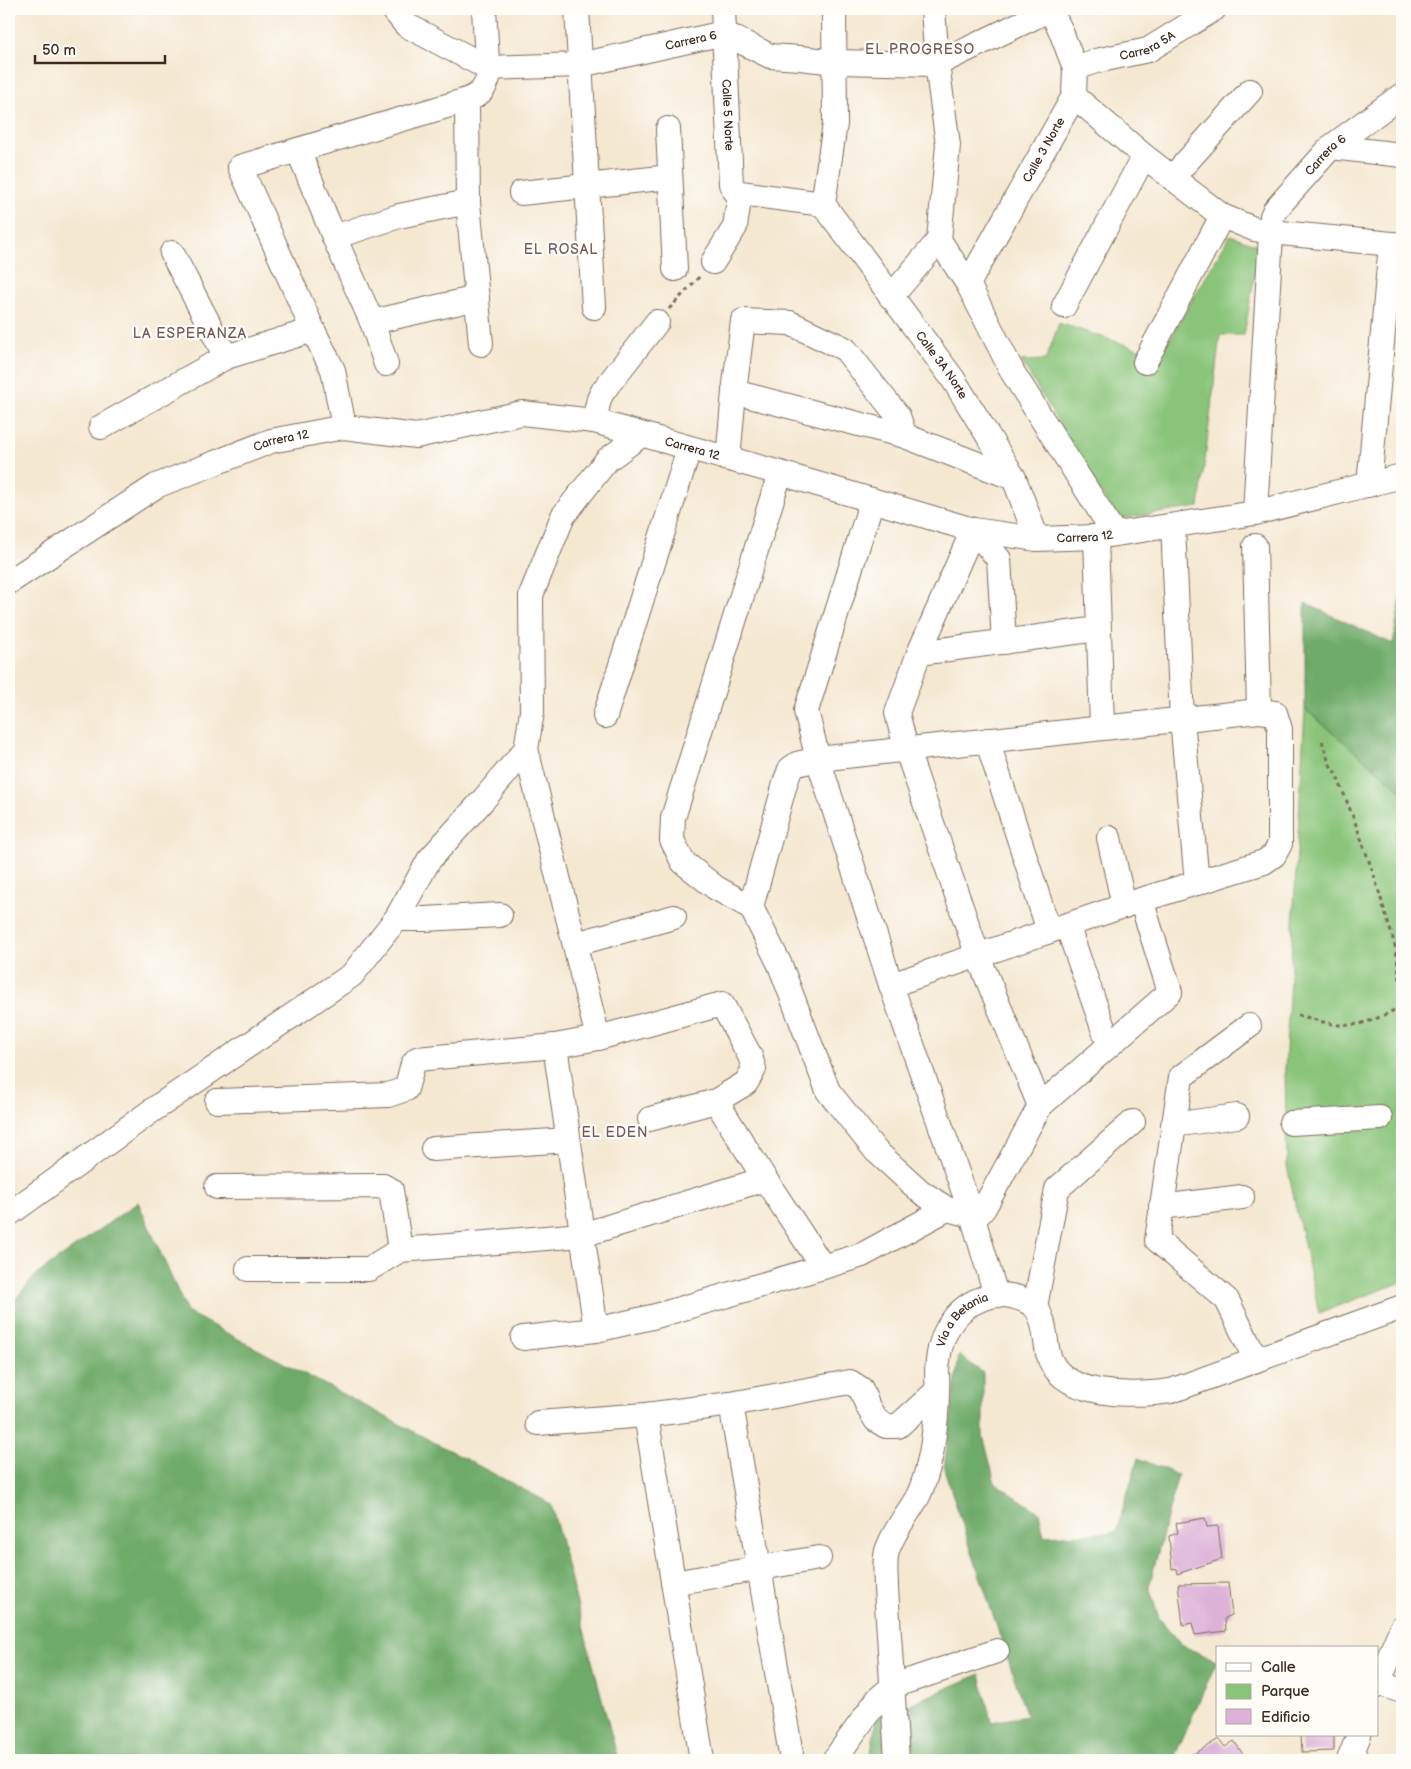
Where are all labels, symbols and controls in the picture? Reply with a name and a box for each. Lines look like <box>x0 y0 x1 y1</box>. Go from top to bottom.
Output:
street label: Carrera 6 <box>664 27 718 53</box>
street label: Carrera 5A <box>1118 27 1178 63</box>
scale bar <box>35 32 165 64</box>
text: 50 m <box>42 41 76 60</box>
district label: EL PROGRESO <box>865 41 975 58</box>
street label: Calle 5 Norte <box>719 79 737 151</box>
street label: Calle 3 Norte <box>1019 115 1068 185</box>
street label: Carrera 6 <box>1302 131 1349 179</box>
district label: EL ROSAL <box>524 241 598 258</box>
district label: LA ESPERANZA <box>133 325 247 342</box>
street label: Calle 3A Norte <box>912 328 971 402</box>
street label: Carrera 12 <box>251 426 310 455</box>
street label: Carrera 12 <box>663 434 722 463</box>
street label: Carrera 12 <box>1056 527 1114 546</box>
district label: EL EDEN <box>581 1124 649 1141</box>
street label: Vía a Betania <box>933 1289 990 1349</box>
legend <box>1216 1646 1378 1736</box>
text: Calle <box>1261 1658 1296 1677</box>
text: Parque <box>1261 1682 1310 1701</box>
text: Edificio <box>1261 1708 1310 1727</box>

